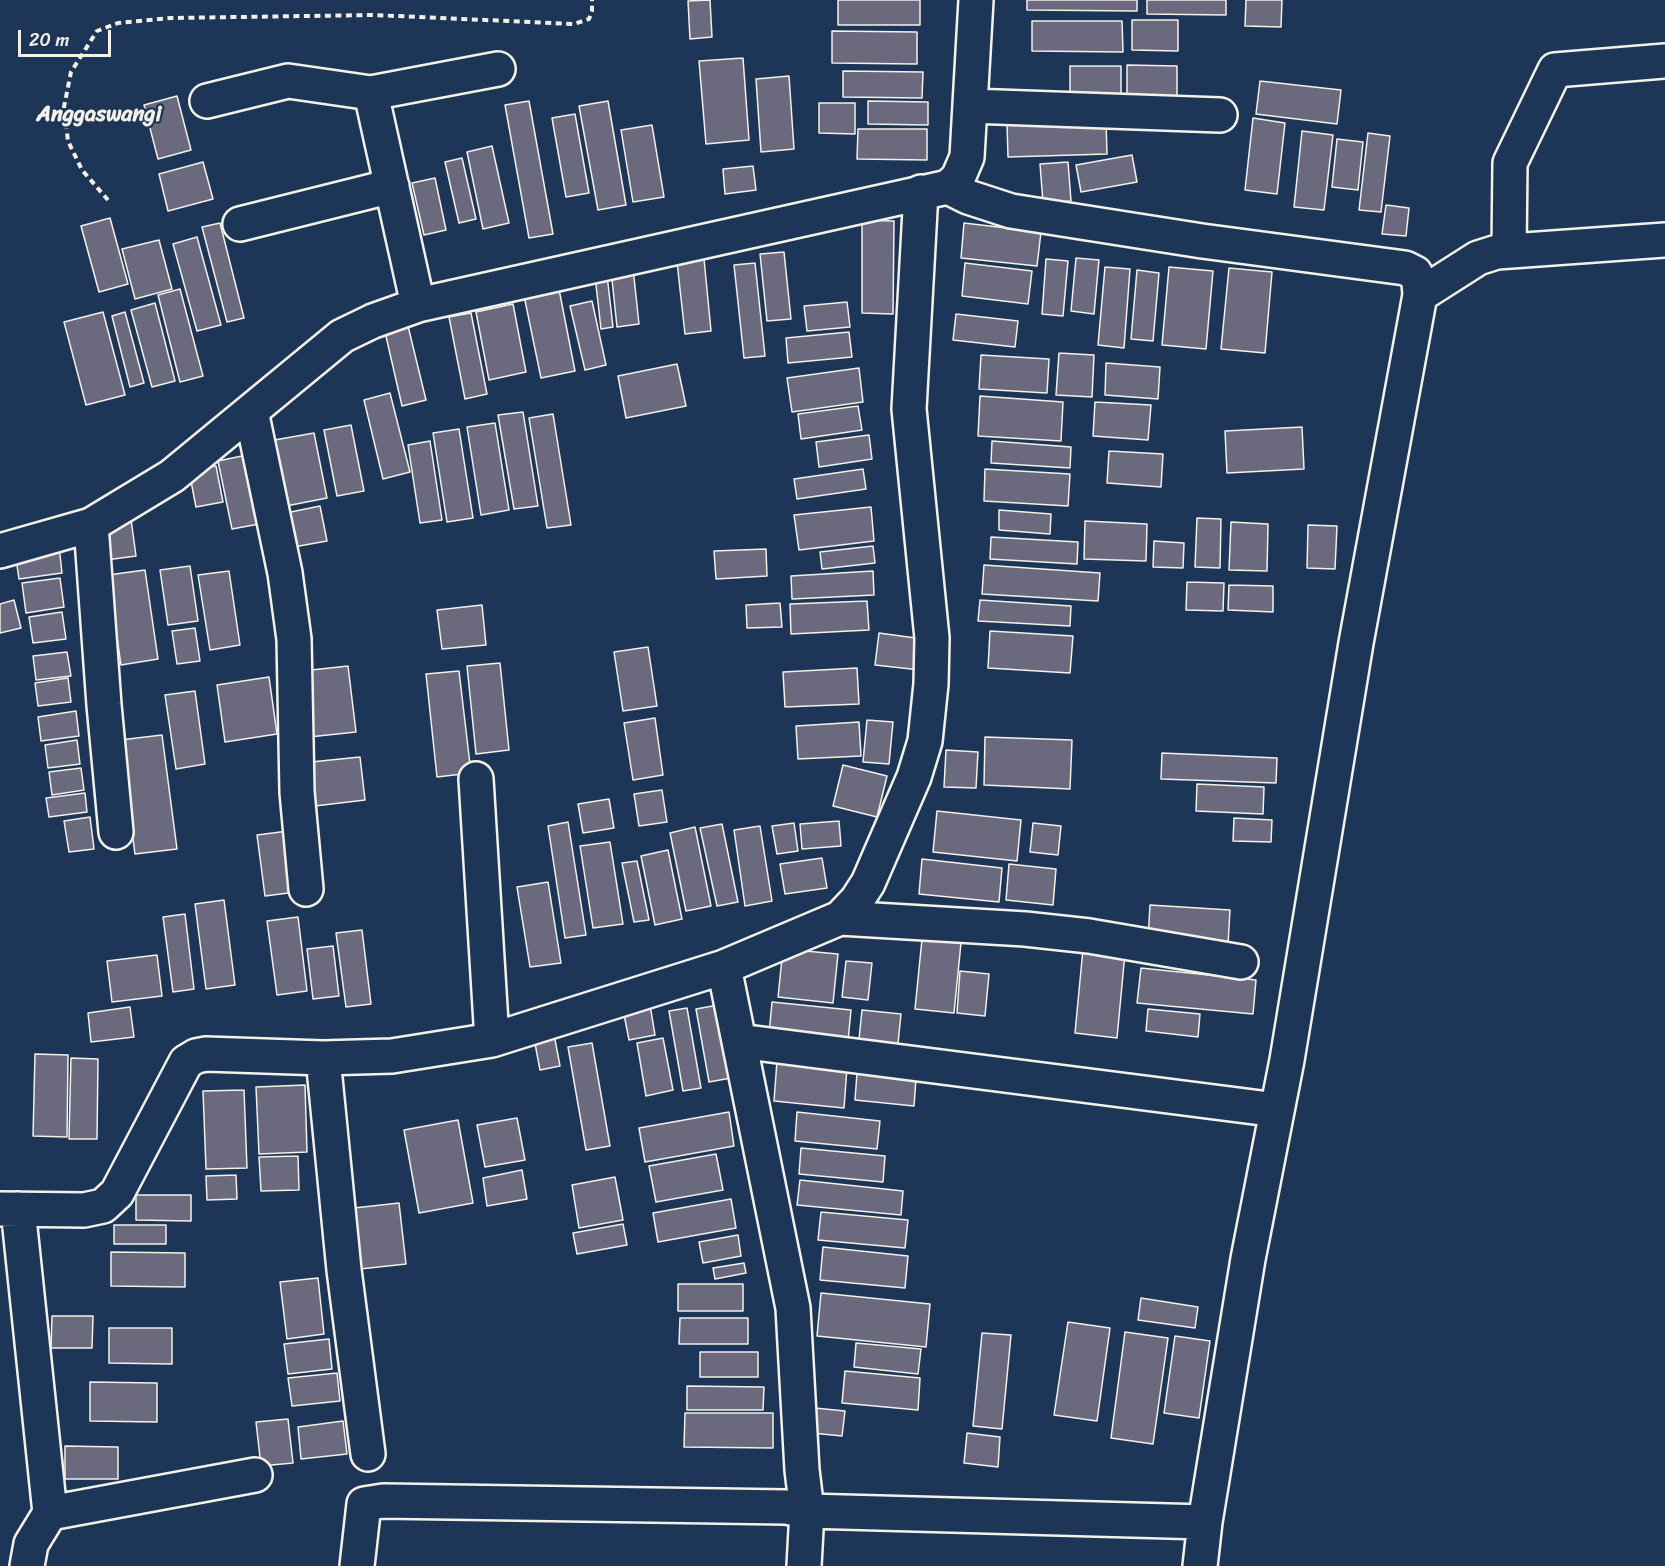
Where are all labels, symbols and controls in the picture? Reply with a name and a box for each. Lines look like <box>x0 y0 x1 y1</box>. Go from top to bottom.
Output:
scale bar <box>21 18 114 56</box>
text: 20 m <box>29 24 69 56</box>
district label: Anggaswangi <box>36 102 162 128</box>

